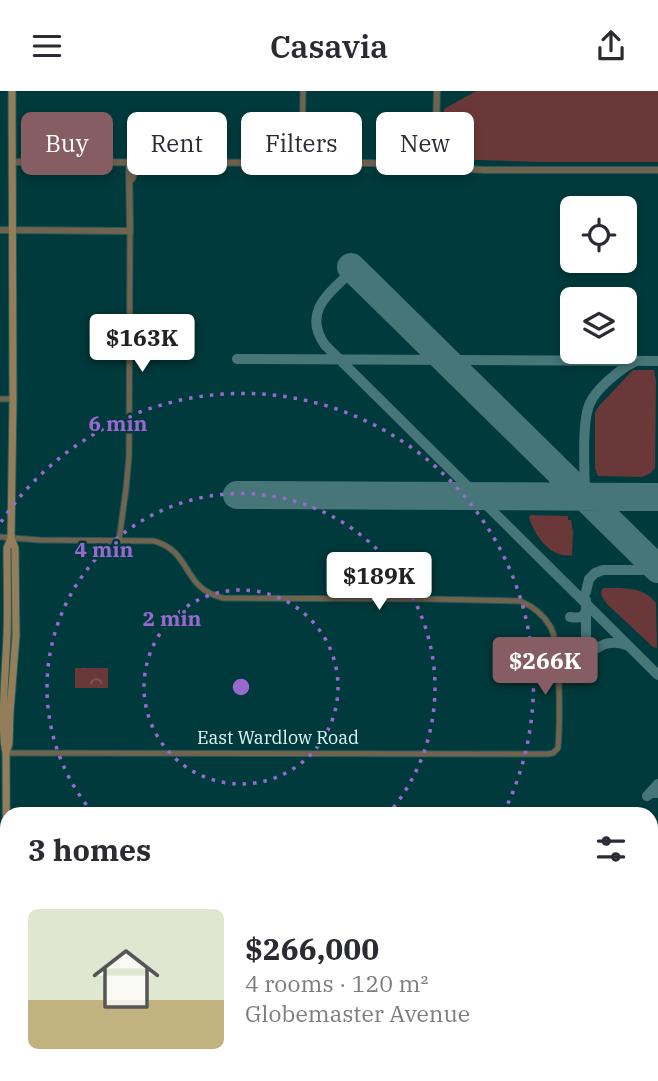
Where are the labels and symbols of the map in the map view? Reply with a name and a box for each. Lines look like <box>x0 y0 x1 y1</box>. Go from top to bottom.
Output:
pin: $163K <box>93 315 191 374</box>
text: 6 min <box>89 409 147 437</box>
text: 4 min <box>75 535 133 563</box>
pin: $189K <box>330 553 428 612</box>
text: 2 min <box>143 604 201 632</box>
pin: $266K <box>496 637 594 697</box>
centre of rings <box>229 675 253 699</box>
street label: East Wardlow Road <box>197 726 359 749</box>

